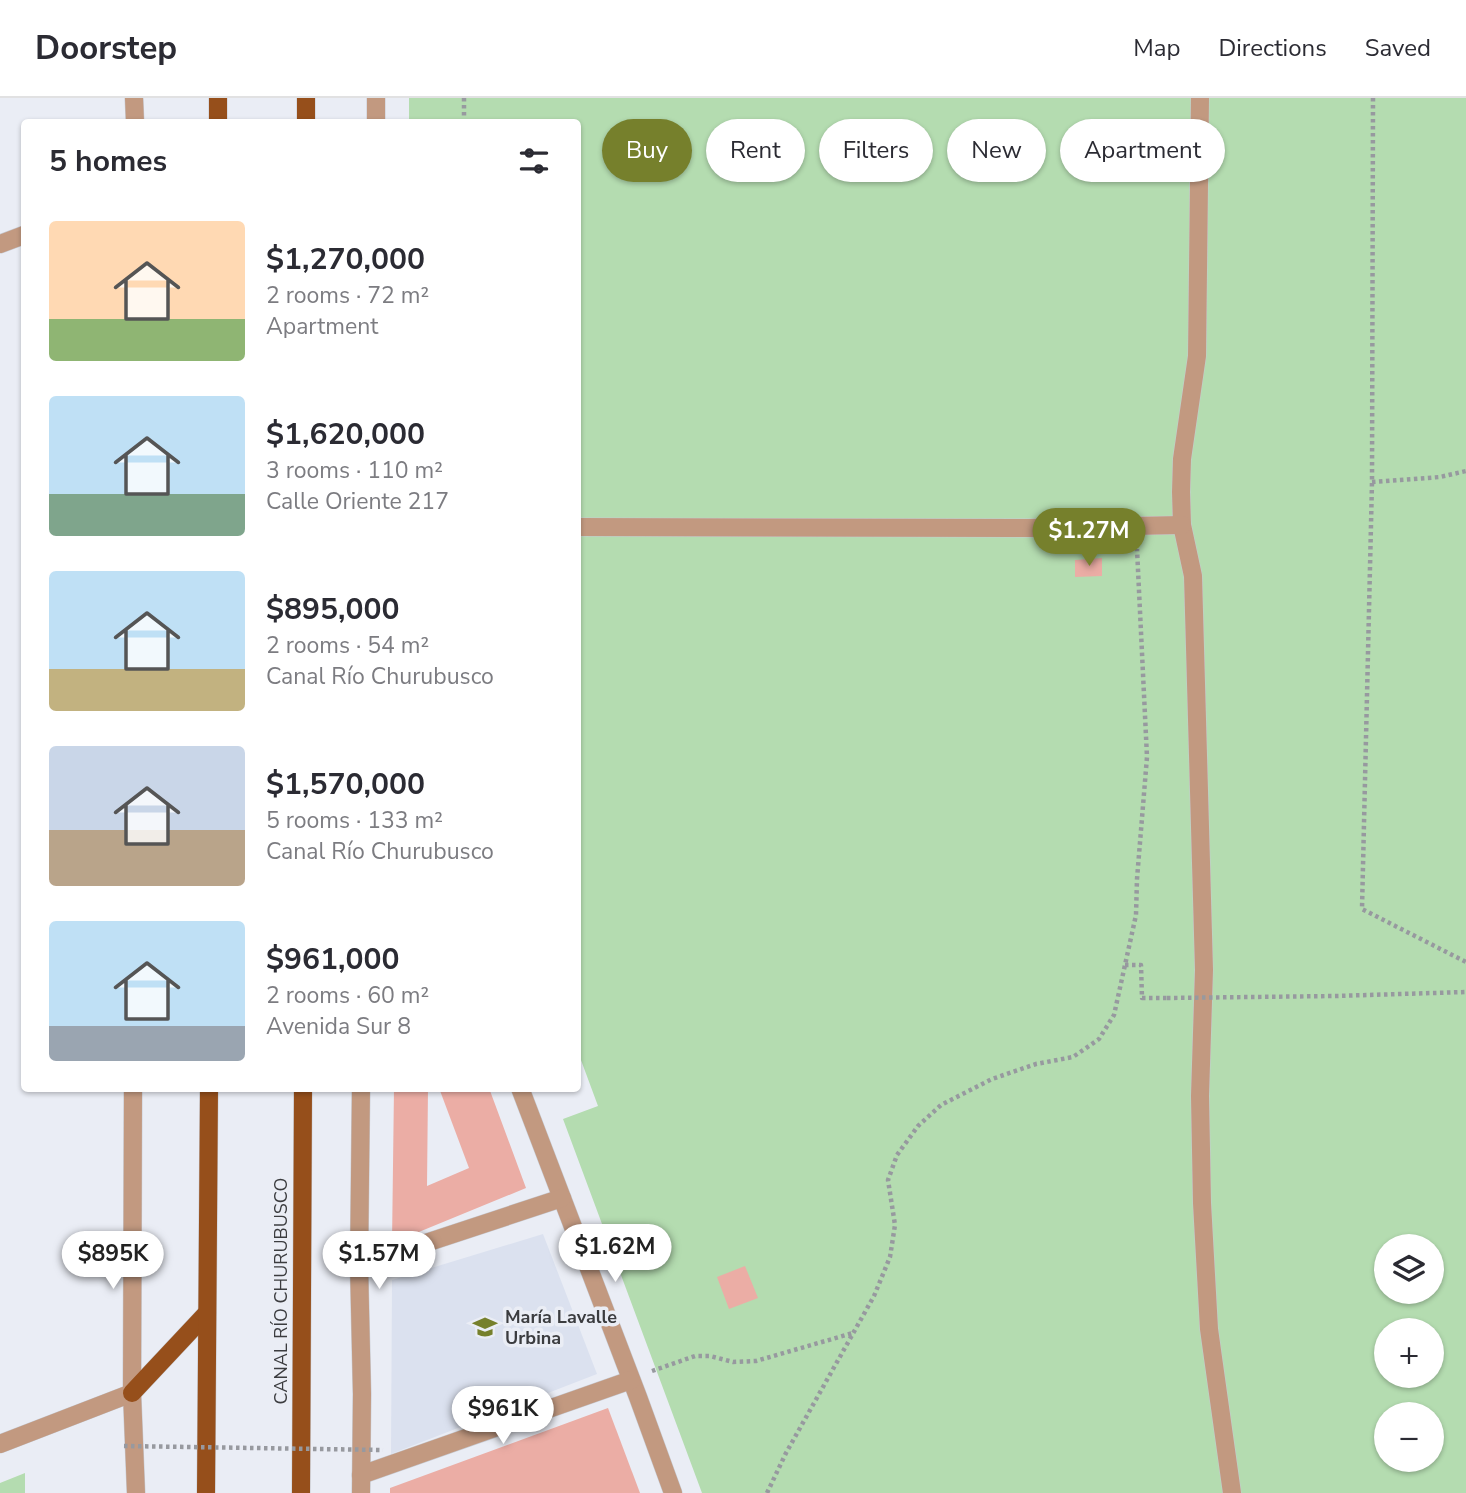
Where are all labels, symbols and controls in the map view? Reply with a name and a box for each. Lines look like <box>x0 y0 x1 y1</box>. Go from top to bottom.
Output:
text: Doorstep <box>35 26 177 71</box>
text: Map <box>1133 32 1180 64</box>
text: Directions <box>1218 32 1327 64</box>
text: Saved <box>1365 32 1431 64</box>
chip: Buy <box>602 119 692 182</box>
chip: Rent <box>706 119 805 182</box>
chip: Filters <box>819 119 933 182</box>
chip: New <box>947 119 1046 182</box>
chip: Apartment <box>1060 119 1225 182</box>
text: 5 homes <box>49 141 167 182</box>
icon: filters <box>515 142 553 180</box>
text: $1,270,000 <box>266 239 425 280</box>
icon: home <box>105 249 189 333</box>
text: 2 rooms · 72 m² <box>266 280 429 311</box>
text: Apartment <box>266 311 378 342</box>
text: $1,620,000 <box>266 414 425 455</box>
icon: home <box>105 424 189 508</box>
text: 3 rooms · 110 m² <box>266 455 443 486</box>
text: Calle Oriente 217 <box>266 486 449 517</box>
pin: $1.27M <box>1032 508 1146 568</box>
text: $1.27M <box>1049 515 1129 546</box>
text: $895,000 <box>266 589 399 630</box>
icon: home <box>105 599 189 683</box>
text: 2 rooms · 54 m² <box>266 630 429 661</box>
text: Canal Río Churubusco <box>266 661 494 692</box>
text: $1,570,000 <box>266 764 425 805</box>
icon: home <box>105 774 189 858</box>
text: 5 rooms · 133 m² <box>266 805 443 836</box>
text: Canal Río Churubusco <box>266 836 494 867</box>
text: $961,000 <box>266 939 399 980</box>
icon: home <box>105 949 189 1033</box>
text: 2 rooms · 60 m² <box>266 980 429 1011</box>
text: Avenida Sur 8 <box>266 1011 411 1042</box>
street label: CANAL RÍO CHURUBUSCO <box>269 1178 293 1404</box>
pin: $1.62M <box>558 1224 672 1284</box>
text: $1.62M <box>575 1231 655 1262</box>
pin: $895K <box>64 1232 162 1291</box>
pin: $1.57M <box>322 1232 436 1291</box>
map controls <box>1374 1234 1444 1472</box>
button: layers <box>1374 1234 1444 1304</box>
text: $895K <box>78 1238 148 1269</box>
text: $1.57M <box>339 1238 419 1269</box>
place label: María Lavalle Urbina <box>505 1305 617 1350</box>
school or university icon: María Lavalle Urbina <box>471 1313 499 1341</box>
button: + <box>1374 1318 1444 1388</box>
pin: $961K <box>454 1386 552 1446</box>
text: $961K <box>468 1393 538 1424</box>
button: − <box>1374 1402 1444 1472</box>

